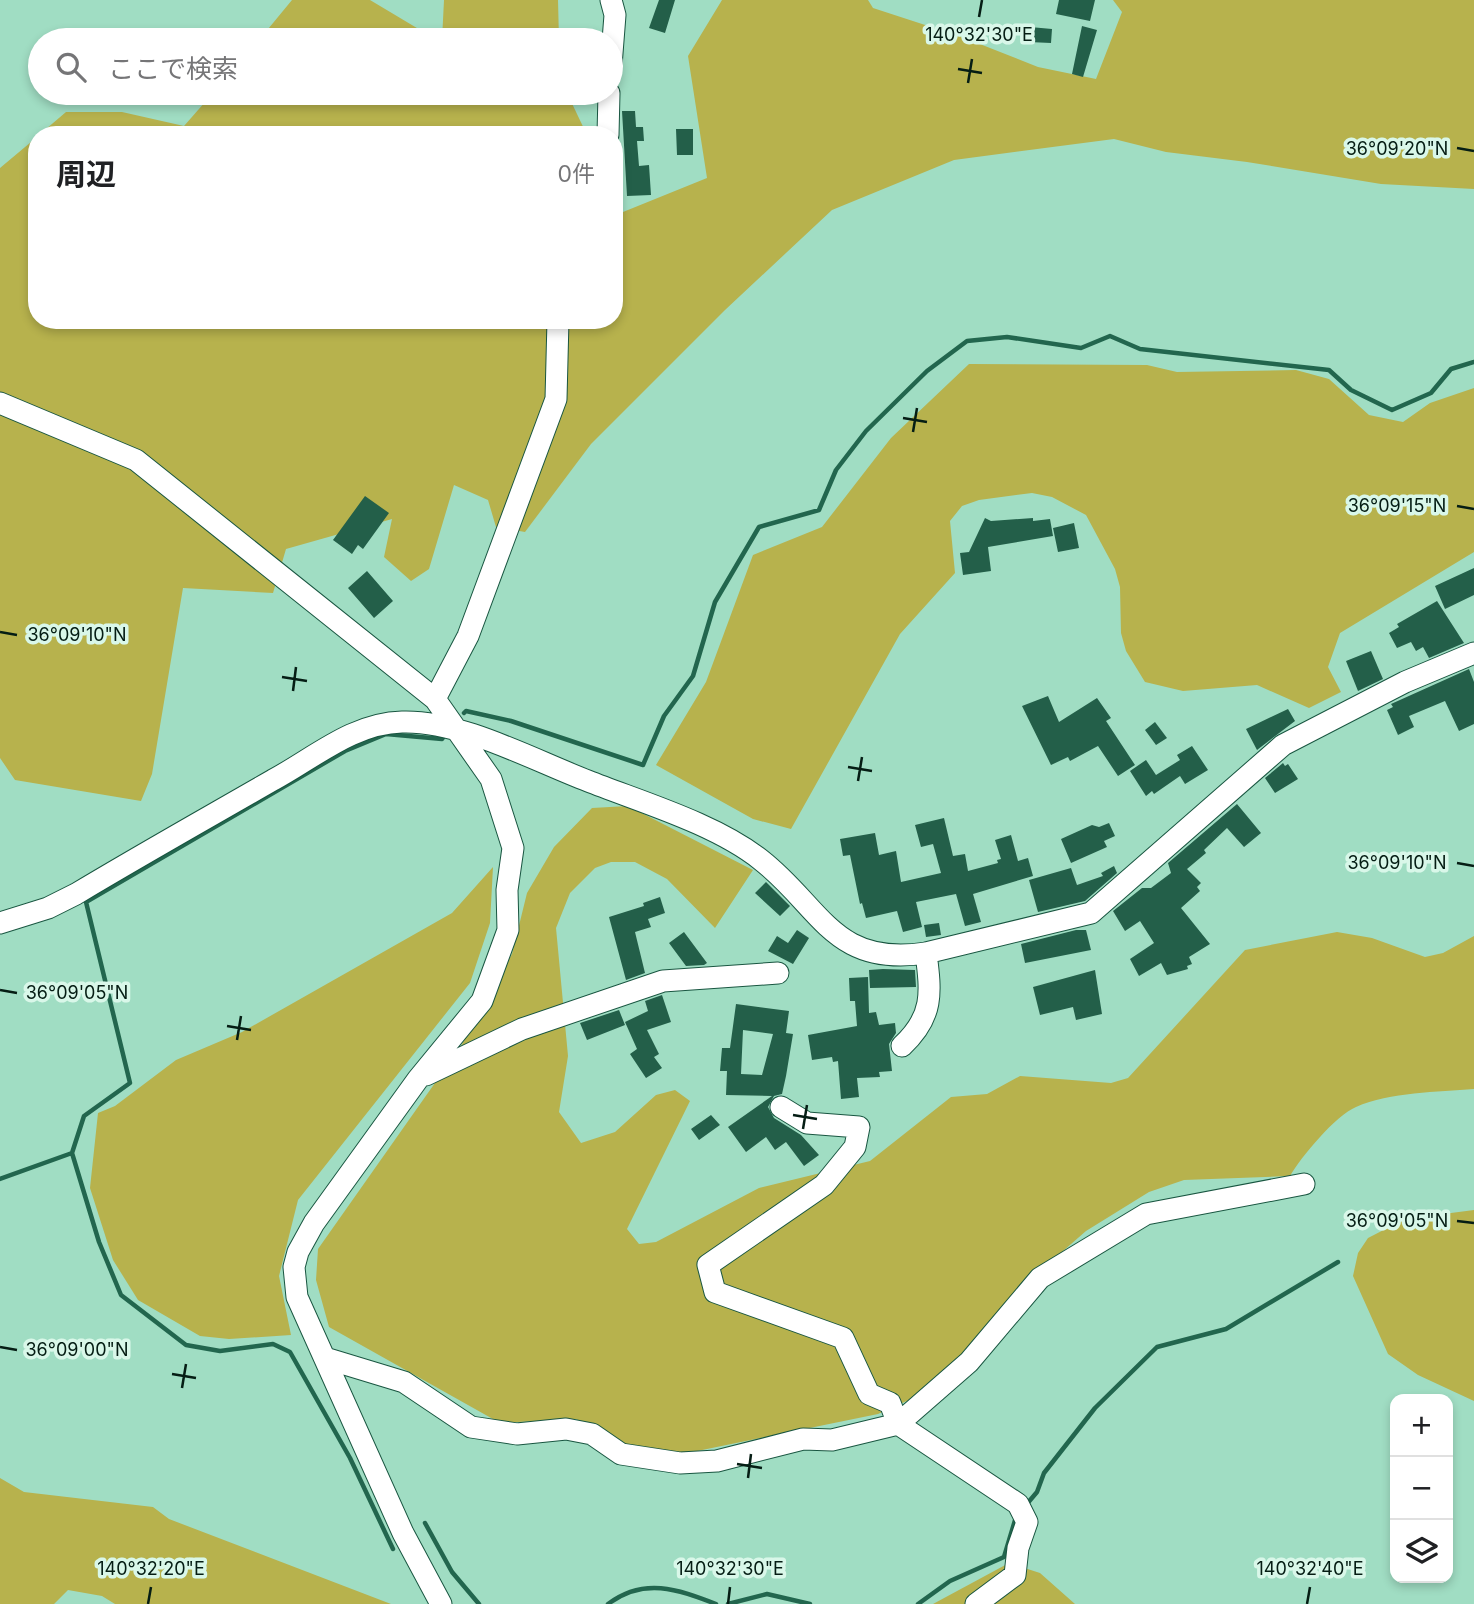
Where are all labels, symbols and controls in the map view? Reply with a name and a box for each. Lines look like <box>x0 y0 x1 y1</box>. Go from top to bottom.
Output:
text: 140°32'30"E <box>925 24 1033 45</box>
search box <box>28 28 623 105</box>
icon: search <box>52 48 90 86</box>
text: ここで検索 <box>108 53 238 84</box>
text: 36°09'20"N <box>1346 138 1448 159</box>
text: 周辺 <box>56 156 116 192</box>
text: 0件 <box>557 160 595 188</box>
text: 36°09'15"N <box>1348 495 1446 516</box>
text: 36°09'10"N <box>27 624 127 645</box>
text: 36°09'10"N <box>1347 852 1447 873</box>
text: 36°09'05"N <box>26 982 128 1003</box>
text: 36°09'05"N <box>1346 1210 1448 1231</box>
text: 36°09'00"N <box>25 1339 129 1360</box>
map controls <box>1390 1394 1453 1583</box>
button: + <box>1390 1394 1453 1457</box>
button: − <box>1390 1457 1453 1520</box>
button: layers <box>1390 1520 1453 1583</box>
text: 140°32'20"E <box>97 1558 205 1579</box>
text: 140°32'30"E <box>676 1558 784 1579</box>
text: 140°32'40"E <box>1256 1558 1364 1579</box>

